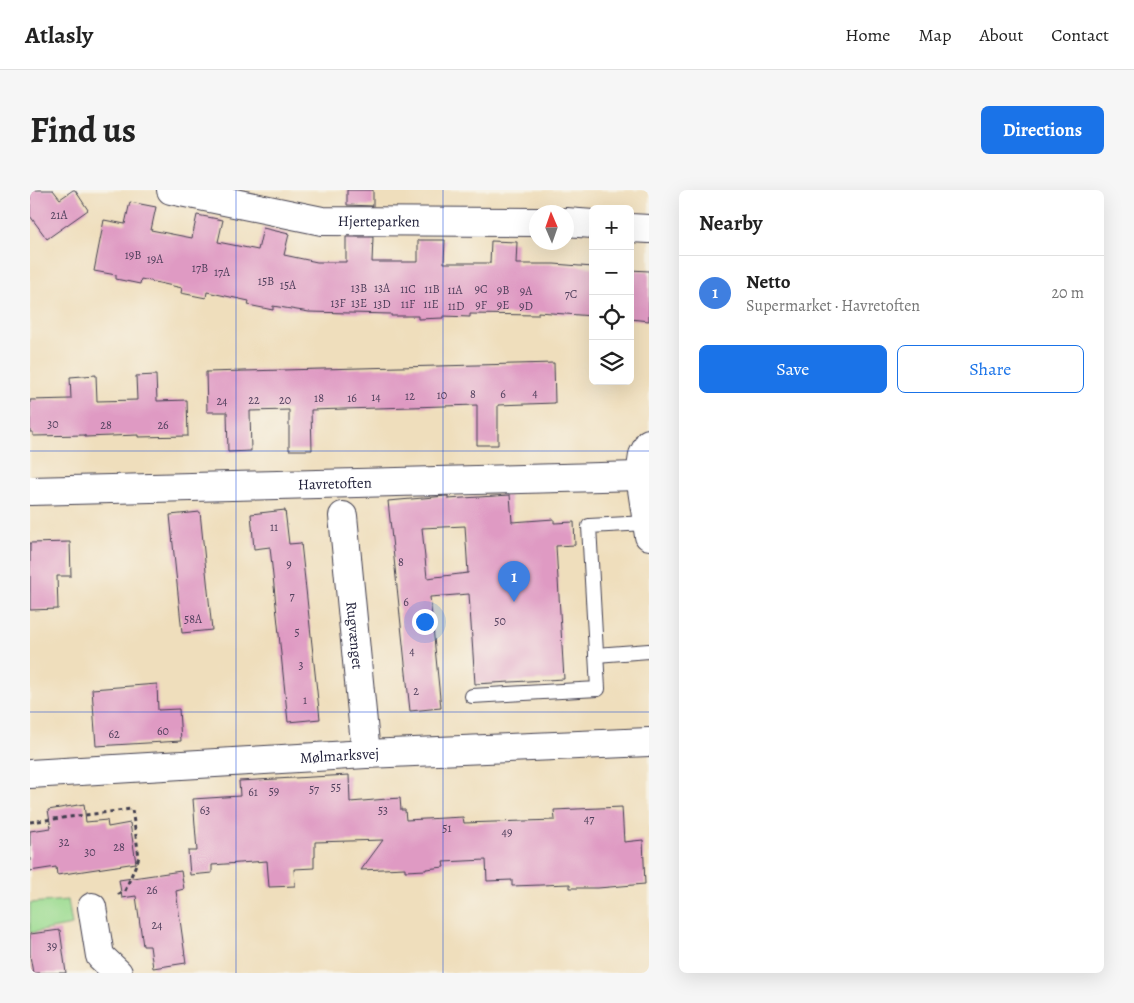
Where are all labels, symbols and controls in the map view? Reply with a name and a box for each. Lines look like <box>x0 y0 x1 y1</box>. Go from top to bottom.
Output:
text: Atlasly <box>25 19 93 51</box>
text: Home <box>845 23 890 47</box>
text: Map <box>918 23 951 47</box>
text: About <box>979 23 1023 47</box>
text: Contact <box>1051 23 1109 47</box>
text: Find us <box>30 106 136 154</box>
button: Directions <box>981 106 1104 154</box>
north arrow <box>529 205 574 250</box>
map controls <box>589 205 634 385</box>
button: + <box>589 205 634 250</box>
house number: 21A <box>51 207 68 223</box>
text: Nearby <box>699 209 762 237</box>
street label: Hjerteparken <box>338 211 420 231</box>
house number: 19B <box>125 247 141 263</box>
button: − <box>589 250 634 295</box>
house number: 19A <box>147 251 164 267</box>
house number: 17B <box>192 260 208 276</box>
house number: 17A <box>214 264 231 280</box>
text: Netto <box>746 269 791 295</box>
house number: 15B <box>258 273 274 289</box>
house number: 15A <box>280 277 297 293</box>
house number: 13B <box>351 280 367 296</box>
house number: 13A <box>374 280 391 296</box>
house number: 11C <box>400 281 416 297</box>
house number: 11B <box>424 281 440 297</box>
house number: 9C <box>475 281 487 297</box>
house number: 11A <box>447 282 464 298</box>
house number: 9B <box>497 282 509 298</box>
text: 1 <box>712 282 718 304</box>
text: 20 m <box>1051 282 1084 304</box>
house number: 9A <box>520 283 533 299</box>
house number: 7C <box>565 286 577 302</box>
house number: 13F <box>330 295 346 311</box>
house number: 13E <box>351 295 367 311</box>
button: locate <box>589 295 634 340</box>
text: Supermarket · Havretoften <box>746 295 920 317</box>
house number: 13D <box>373 296 391 312</box>
house number: 11F <box>401 296 415 312</box>
house number: 11E <box>423 296 439 312</box>
house number: 9F <box>475 297 487 313</box>
house number: 9E <box>497 297 509 313</box>
house number: 11D <box>448 298 464 314</box>
house number: 9D <box>519 298 533 314</box>
button: layers <box>589 340 634 385</box>
button: Save <box>699 345 887 393</box>
button: Share <box>897 345 1084 393</box>
house number: 4 <box>532 385 538 401</box>
house number: 8 <box>470 386 476 402</box>
house number: 6 <box>500 386 506 402</box>
house number: 10 <box>437 387 447 403</box>
house number: 12 <box>405 388 415 404</box>
house number: 14 <box>371 389 381 405</box>
house number: 18 <box>314 390 324 406</box>
house number: 16 <box>347 390 357 406</box>
house number: 22 <box>248 392 260 408</box>
house number: 20 <box>279 392 291 408</box>
house number: 24 <box>216 393 228 409</box>
house number: 30 <box>47 416 59 432</box>
house number: 28 <box>100 417 112 433</box>
house number: 26 <box>157 417 169 433</box>
street label: Havretoften <box>298 473 372 494</box>
house number: 11 <box>270 519 278 535</box>
house number: 8 <box>398 554 404 570</box>
house number: 9 <box>286 556 292 572</box>
pin: 1 <box>498 561 530 602</box>
house number: 7 <box>289 588 295 604</box>
house number: 6 <box>403 594 409 610</box>
street label: Rugvænget <box>341 601 368 670</box>
your location <box>412 609 438 635</box>
house number: 58A <box>184 611 203 627</box>
house number: 50 <box>494 613 506 629</box>
house number: 5 <box>294 624 300 640</box>
house number: 4 <box>409 643 415 659</box>
house number: 3 <box>299 657 304 673</box>
house number: 2 <box>413 683 419 699</box>
house number: 1 <box>303 692 307 708</box>
house number: 60 <box>157 723 169 739</box>
house number: 62 <box>108 726 120 742</box>
street label: Mølmarksvej <box>299 743 379 768</box>
house number: 55 <box>331 779 341 795</box>
house number: 57 <box>309 781 320 797</box>
house number: 59 <box>269 783 279 799</box>
house number: 61 <box>248 784 258 800</box>
house number: 63 <box>200 802 210 818</box>
house number: 53 <box>378 802 388 818</box>
house number: 47 <box>584 811 595 827</box>
house number: 51 <box>442 820 452 836</box>
house number: 49 <box>502 824 512 840</box>
house number: 32 <box>59 834 70 850</box>
house number: 28 <box>113 839 125 855</box>
house number: 30 <box>84 844 96 860</box>
house number: 26 <box>146 882 158 898</box>
house number: 24 <box>151 917 163 933</box>
house number: 39 <box>47 938 57 954</box>

